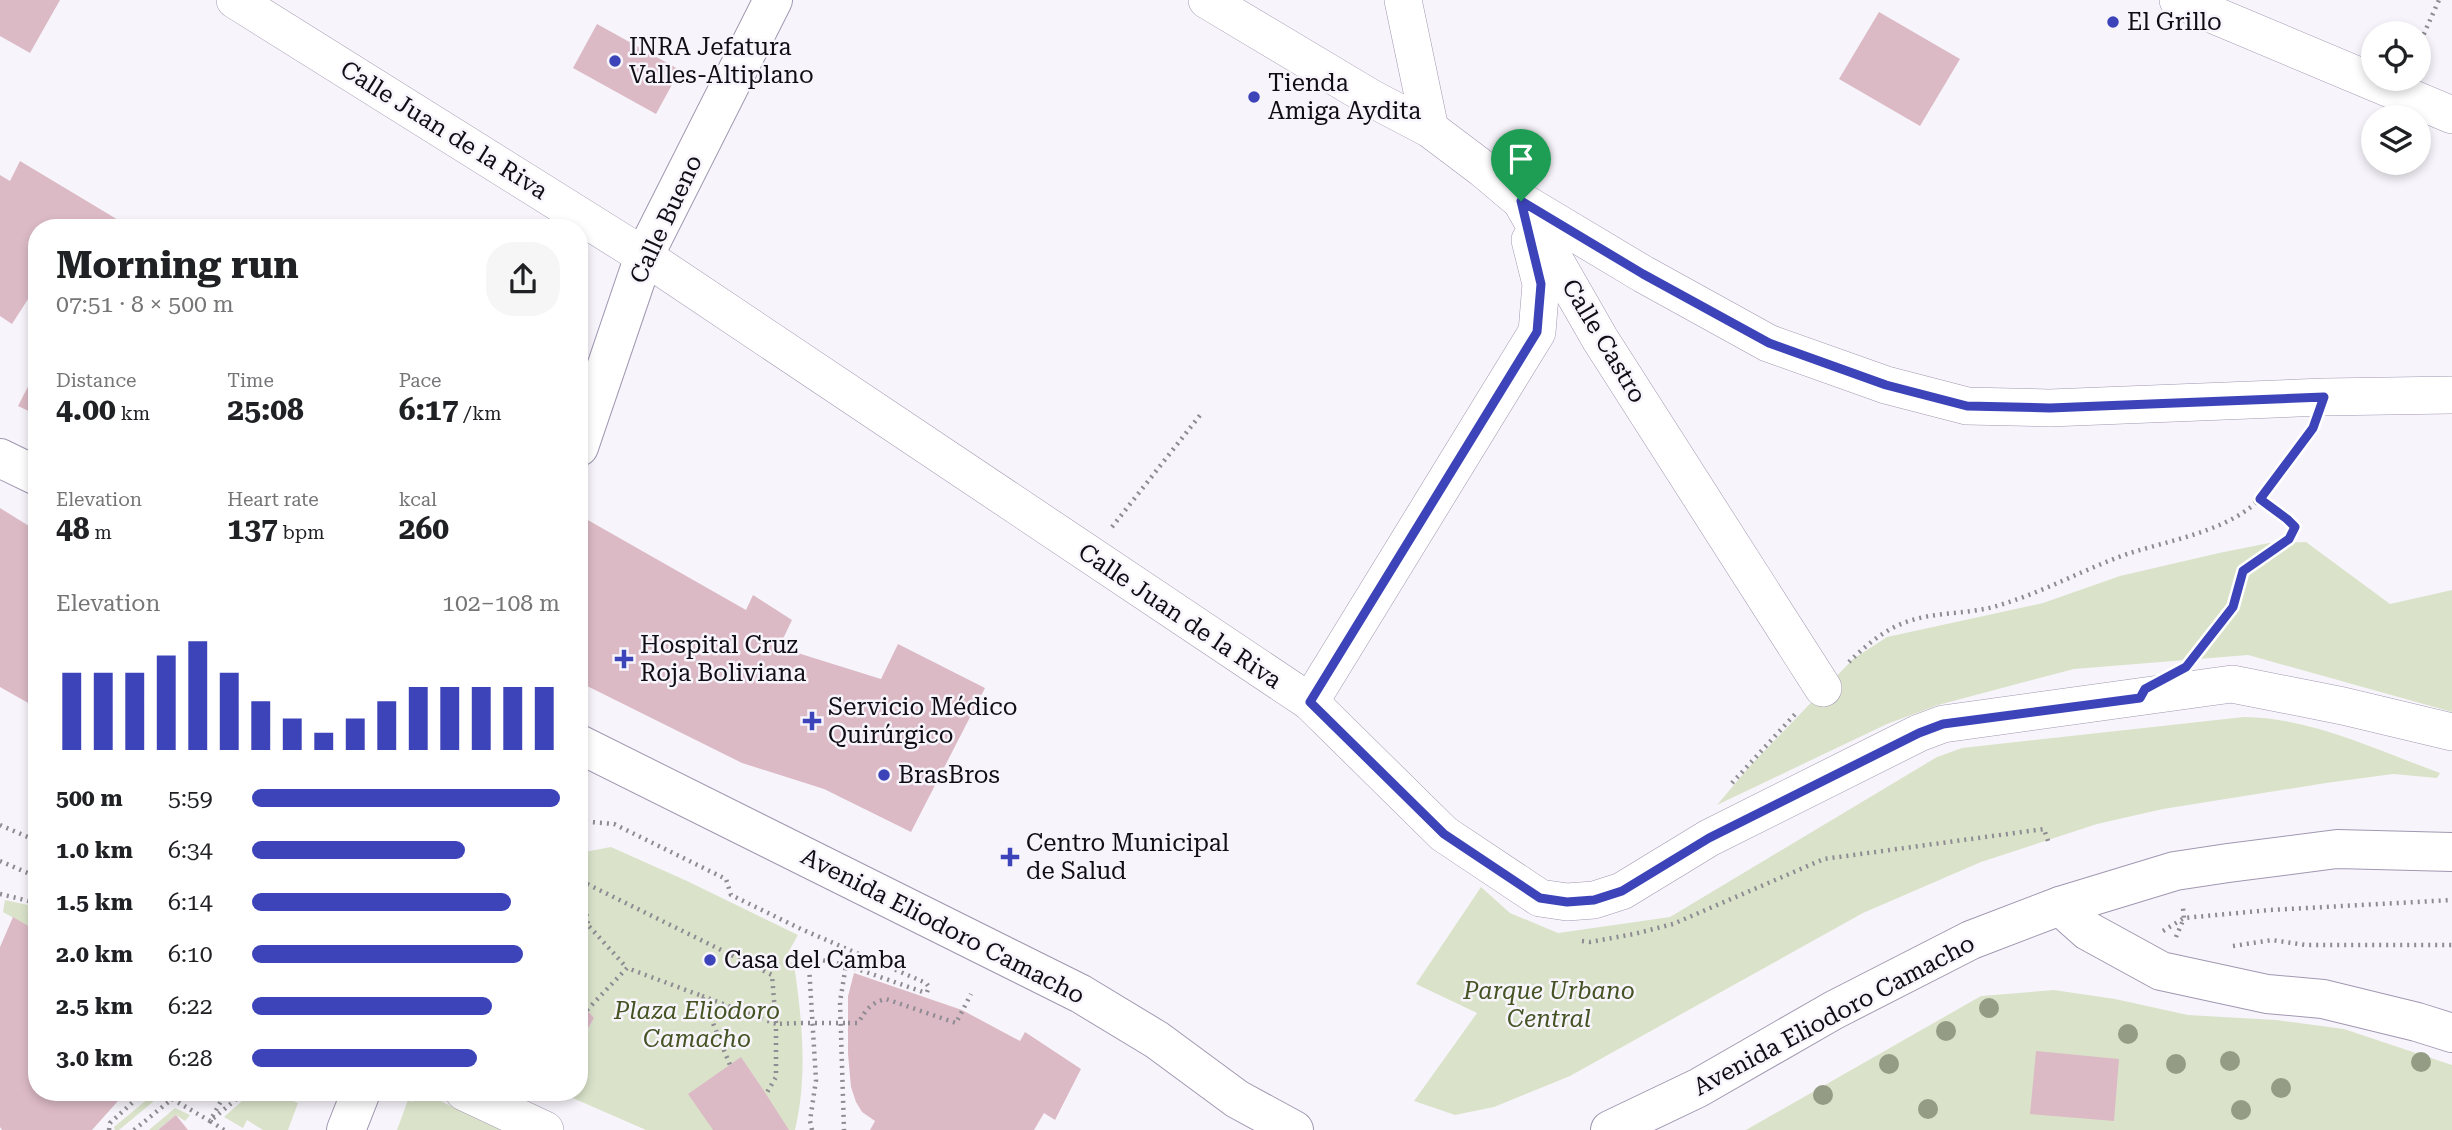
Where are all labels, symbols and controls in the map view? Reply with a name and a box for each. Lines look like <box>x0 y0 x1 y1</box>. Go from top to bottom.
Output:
place label: El Grillo <box>2127 8 2222 36</box>
marker: El Grillo <box>2105 14 2121 30</box>
map controls <box>2361 21 2431 175</box>
button: locate <box>2361 21 2431 91</box>
place label: INRA Jefatura Valles-Altiplano <box>629 33 814 89</box>
marker: INRA Jefatura Valles-Altiplano <box>607 53 623 69</box>
street label: Calle Juan de la Riva <box>335 55 553 205</box>
place label: Tienda Amiga Aydita <box>1268 69 1421 125</box>
marker: Tienda Amiga Aydita <box>1246 89 1262 105</box>
button: layers <box>2361 105 2431 175</box>
pin <box>1491 129 1551 201</box>
icon: arrive <box>1502 140 1540 178</box>
street label: Calle Bueno <box>624 150 708 288</box>
button: share <box>486 242 560 316</box>
text: Morning run <box>56 243 299 287</box>
street label: Calle Castro <box>1556 274 1652 408</box>
text: 07:51 · 8 × 500 m <box>56 291 234 318</box>
text: Distance <box>56 369 136 392</box>
text: Time <box>227 369 274 392</box>
text: Pace <box>399 369 442 392</box>
text: 4.00 <box>56 392 116 427</box>
text: 25:08 <box>227 392 304 427</box>
text: 6:17 <box>399 392 458 427</box>
text: km <box>116 402 150 425</box>
text: /km <box>458 402 502 425</box>
text: Elevation <box>56 488 142 511</box>
text: Heart rate <box>227 488 319 511</box>
text: kcal <box>399 488 437 511</box>
text: 48 <box>56 511 90 546</box>
text: 137 <box>227 511 278 546</box>
text: 260 <box>399 511 449 546</box>
text: m <box>90 521 112 544</box>
text: bpm <box>278 521 325 544</box>
street label: Calle Juan de la Riva <box>1073 538 1287 694</box>
text: Elevation <box>56 590 160 617</box>
text: 102–108 m <box>442 590 560 617</box>
place label: Hospital Cruz Roja Boliviana <box>640 631 806 687</box>
marker: Hospital Cruz Roja Boliviana <box>614 649 634 669</box>
place label: Servicio Médico Quirúrgico <box>828 693 1017 749</box>
marker: Servicio Médico Quirúrgico <box>802 711 822 731</box>
place label: BrasBros <box>898 761 1000 789</box>
marker: BrasBros <box>876 767 892 783</box>
text: 500 m <box>56 785 123 812</box>
text: 5:59 <box>168 785 213 812</box>
place label: Centro Municipal de Salud <box>1026 829 1229 885</box>
text: 1.0 km <box>56 837 133 864</box>
text: 6:34 <box>168 837 213 864</box>
street label: Avenida Eliodoro Camacho <box>797 842 1089 1010</box>
marker: Centro Municipal de Salud <box>1000 847 1020 867</box>
text: 1.5 km <box>56 889 133 916</box>
text: 6:14 <box>168 889 213 916</box>
street label: Avenida Eliodoro Camacho <box>1689 929 1979 1101</box>
text: 2.0 km <box>56 941 133 968</box>
text: 6:10 <box>168 941 213 968</box>
place label: Casa del Camba <box>724 946 906 974</box>
marker: Casa del Camba <box>702 952 718 968</box>
park label: Parque Urbano Central <box>1462 977 1635 1033</box>
text: 2.5 km <box>56 993 133 1020</box>
text: 6:22 <box>168 993 213 1020</box>
park label: Plaza Eliodoro Camacho <box>613 997 780 1053</box>
text: 3.0 km <box>56 1045 133 1072</box>
text: 6:28 <box>168 1045 213 1072</box>

